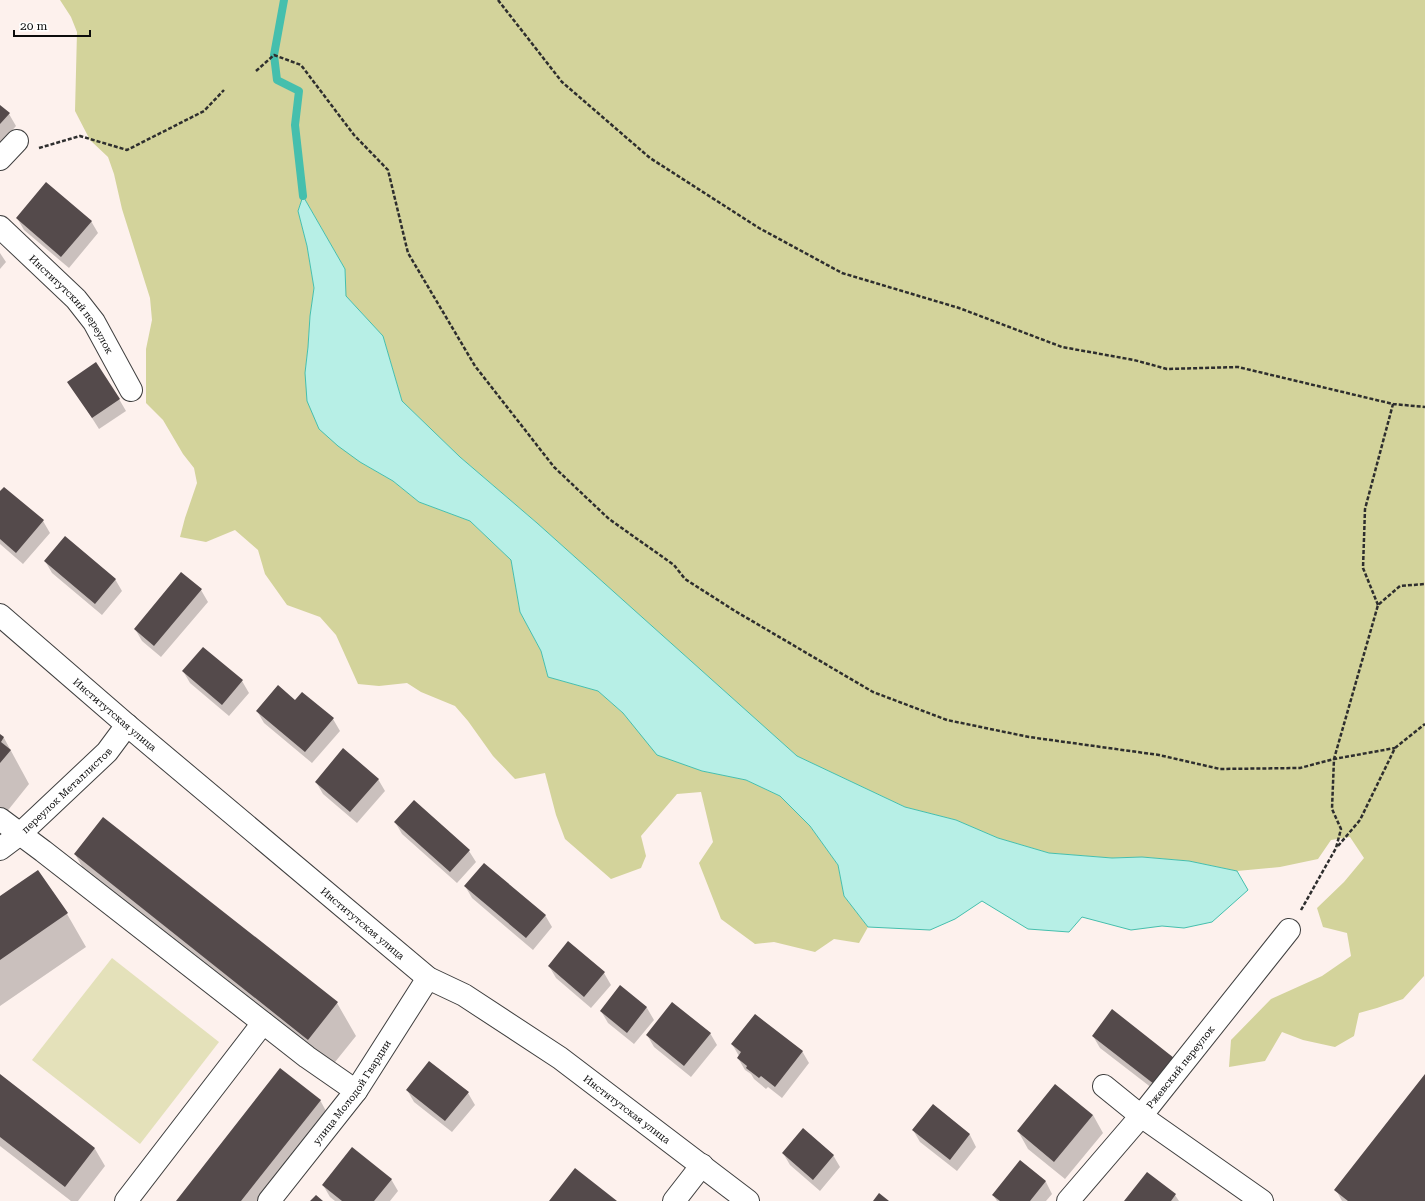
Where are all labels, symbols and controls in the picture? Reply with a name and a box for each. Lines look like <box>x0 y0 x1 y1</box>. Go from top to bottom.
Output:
scale bar <box>14 12 90 38</box>
text: 20 m <box>20 19 47 33</box>
street label: Институтский переулок <box>27 252 116 356</box>
street label: Институтская улица <box>71 676 159 753</box>
street label: переулок Металлистов <box>19 745 114 835</box>
street label: Институтская улица <box>319 885 407 962</box>
street label: Ржевский переулок <box>1144 1023 1217 1110</box>
street label: улица Молодой Гвардии <box>311 1037 393 1146</box>
street label: Институтская улица <box>581 1072 673 1146</box>

